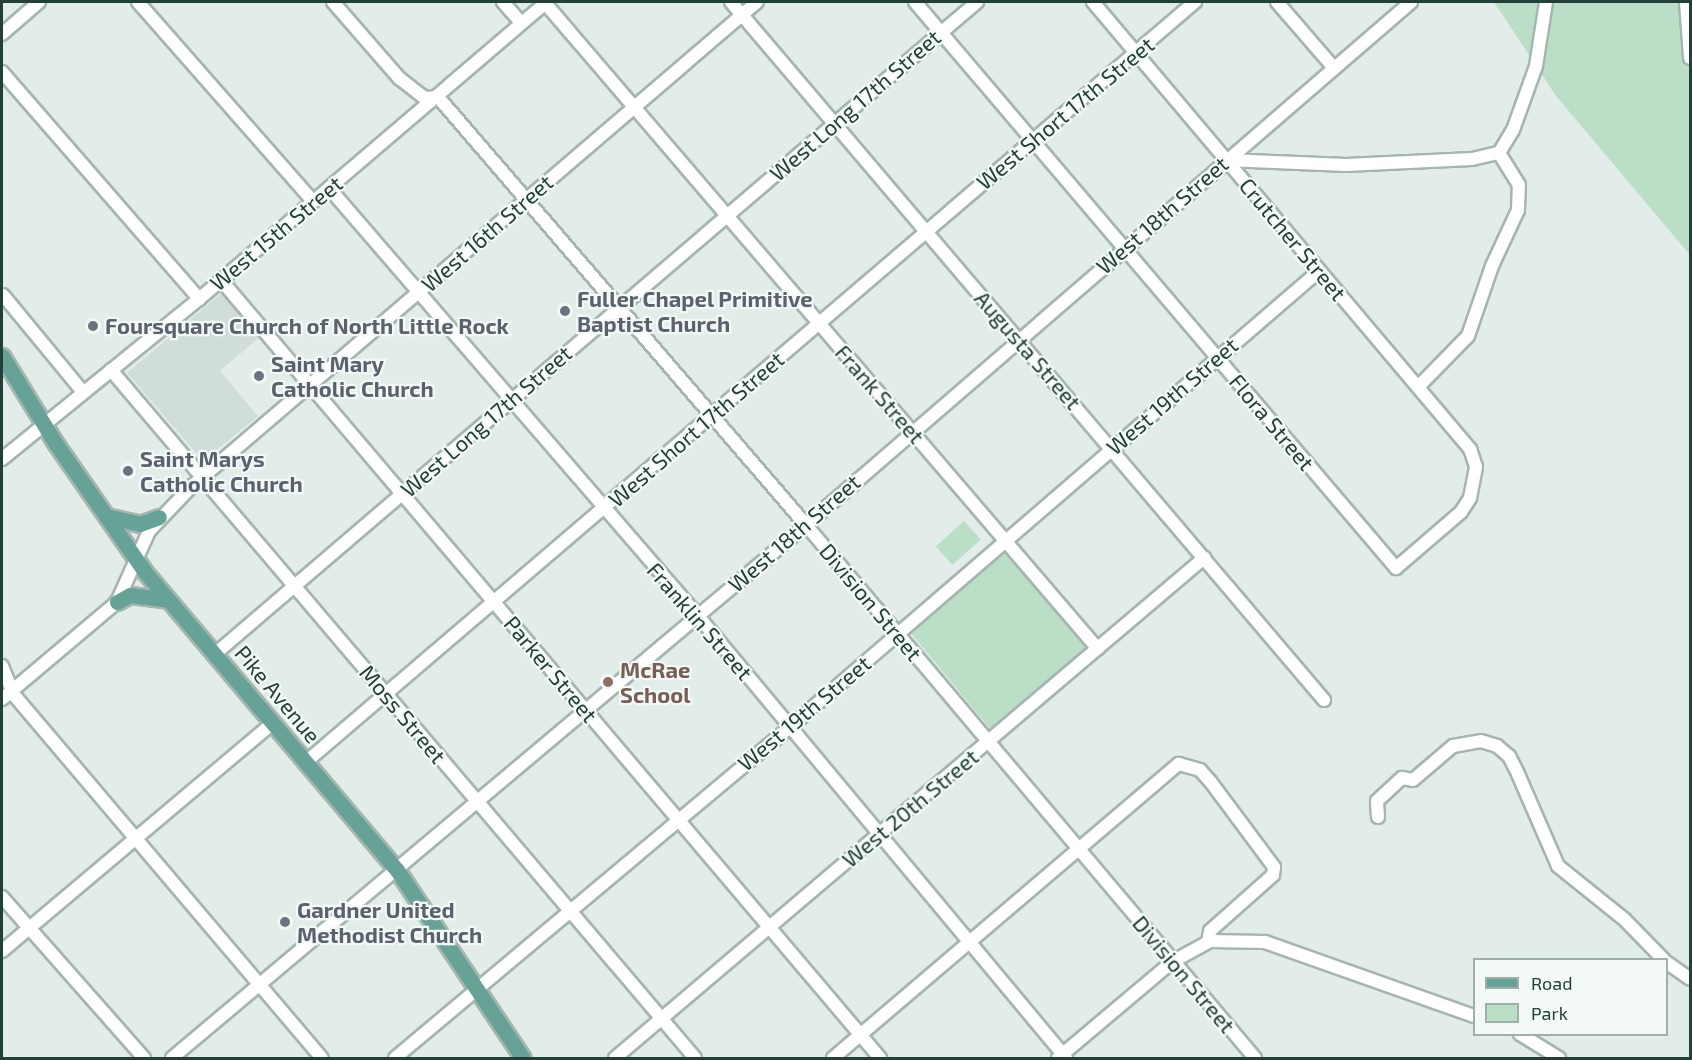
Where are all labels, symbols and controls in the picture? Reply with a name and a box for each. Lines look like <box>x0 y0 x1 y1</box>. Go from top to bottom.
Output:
street label: West Long 17th Street <box>764 24 946 186</box>
street label: West Short 17th Street <box>971 31 1159 195</box>
street label: West 18th Street <box>1091 151 1233 279</box>
street label: West 16th Street <box>416 169 558 297</box>
street label: West 15th Street <box>205 170 347 296</box>
street label: Crutcher Street <box>1234 172 1352 306</box>
place label: Fuller Chapel Primitive Baptist Church <box>577 285 814 336</box>
street label: Augusta Street <box>969 285 1087 415</box>
marker: Fuller Chapel Primitive Baptist Church <box>558 304 572 318</box>
place label: Foursquare Church of North Little Rock <box>105 313 509 339</box>
marker: Foursquare Church of North Little Rock <box>86 319 100 333</box>
street label: West 19th Street <box>1101 332 1243 460</box>
street label: Frank Street <box>830 339 930 449</box>
street label: West Long 17th Street <box>395 340 577 502</box>
street label: West Short 17th Street <box>603 346 789 512</box>
place label: Saint Mary Catholic Church <box>271 350 434 402</box>
street label: Flora Street <box>1224 368 1320 476</box>
marker: Saint Mary Catholic Church <box>252 369 266 383</box>
place label: Saint Marys Catholic Church <box>140 445 303 496</box>
marker: Saint Marys Catholic Church <box>121 464 135 478</box>
street label: West 18th Street <box>723 469 865 597</box>
street label: Division Street <box>814 538 928 666</box>
street label: Franklin Street <box>642 557 758 685</box>
street label: Parker Street <box>499 610 603 728</box>
street label: Pike Avenue <box>229 640 327 748</box>
street label: West 19th Street <box>732 650 876 776</box>
place label: McRae School <box>620 656 691 708</box>
street label: Moss Street <box>354 659 452 769</box>
marker: McRae School <box>601 675 615 689</box>
street label: West 20th Street <box>837 743 983 873</box>
place label: Gardner United Methodist Church <box>297 896 482 948</box>
street label: Division Street <box>1127 910 1241 1038</box>
marker: Gardner United Methodist Church <box>278 915 292 929</box>
legend <box>1473 958 1668 1036</box>
text: Road <box>1531 972 1572 994</box>
text: Park <box>1531 1002 1568 1024</box>

